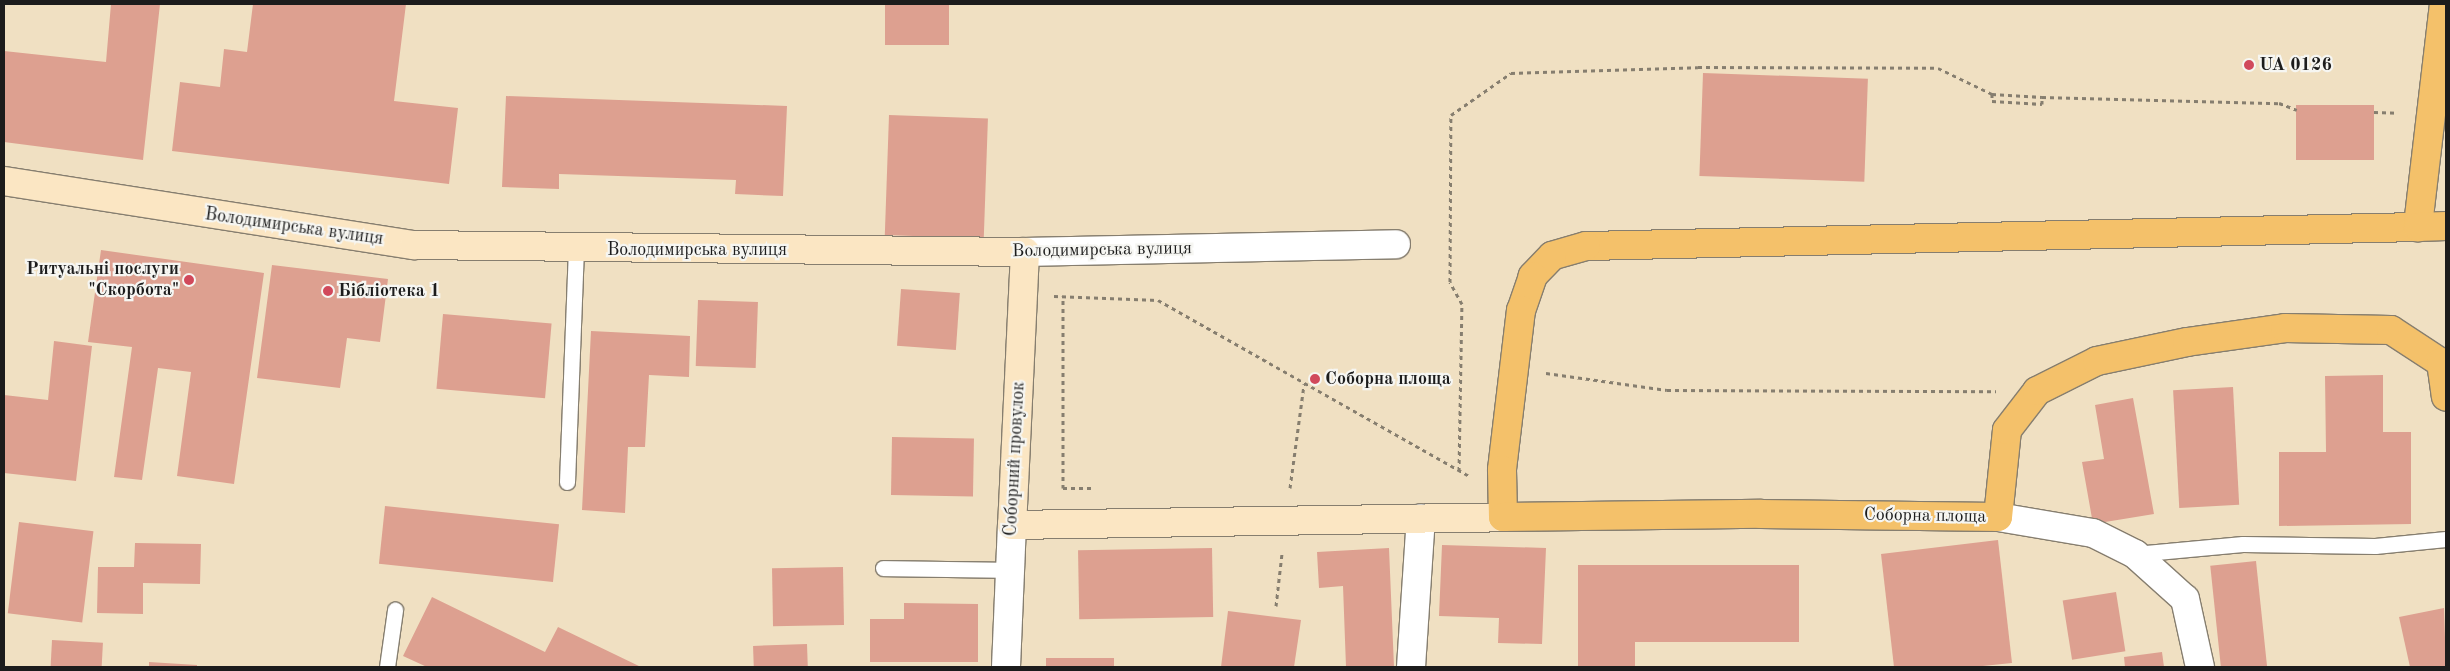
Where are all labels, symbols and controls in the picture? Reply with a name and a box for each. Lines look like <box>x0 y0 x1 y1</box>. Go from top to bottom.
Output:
place label: UA 0126 <box>2259 54 2332 76</box>
marker: UA 0126 <box>2243 59 2255 71</box>
street label: Володимирська вулиця <box>203 204 385 250</box>
street label: Володимирська вулиця <box>1012 238 1192 262</box>
street label: Володимирська вулиця <box>607 239 787 261</box>
place label: Ритуальні послуги "Скорбота" <box>26 259 179 302</box>
marker: Ритуальні послуги "Скорбота" <box>183 274 195 286</box>
place label: Бібліотека 1 <box>338 280 440 302</box>
marker: Бібліотека 1 <box>322 285 334 297</box>
place label: Соборна площа <box>1325 368 1451 390</box>
marker: Соборна площа <box>1309 373 1321 385</box>
street label: Соборний провулок <box>1000 381 1030 537</box>
street label: Соборна площа <box>1864 504 1986 528</box>

